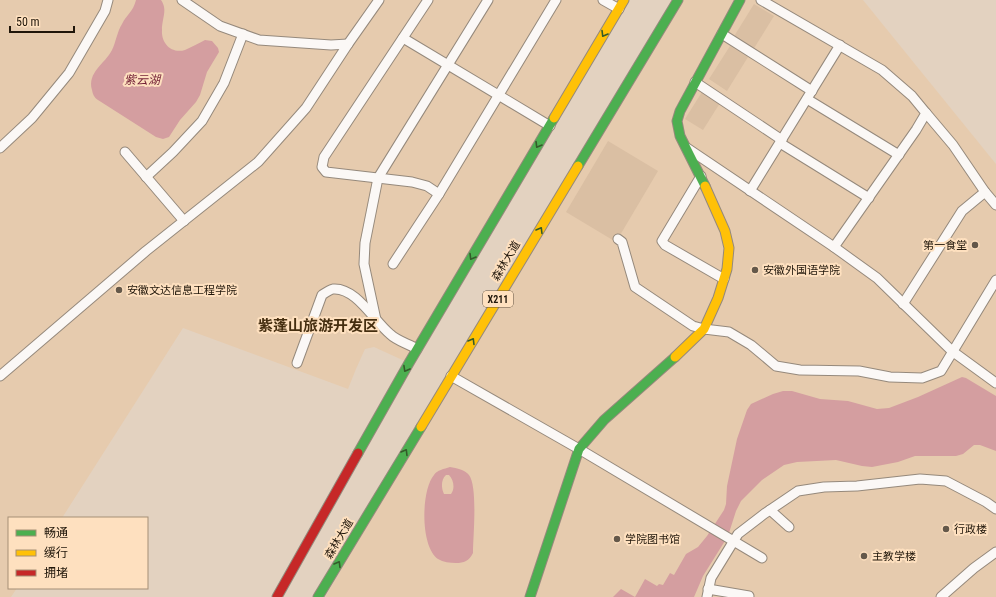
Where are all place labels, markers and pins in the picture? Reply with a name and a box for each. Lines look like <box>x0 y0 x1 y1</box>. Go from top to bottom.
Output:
place label: 第一食堂 <box>923 239 967 252</box>
marker: 第一食堂 <box>970 240 980 250</box>
place label: 安徽外国语学院 <box>763 264 840 277</box>
marker: 安徽外国语学院 <box>750 265 760 275</box>
place label: 安徽文达信息工程学院 <box>127 284 237 297</box>
marker: 安徽文达信息工程学院 <box>114 285 124 295</box>
place label: 行政楼 <box>954 523 987 536</box>
marker: 行政楼 <box>941 524 951 534</box>
place label: 学院图书馆 <box>625 533 680 546</box>
marker: 学院图书馆 <box>612 534 622 544</box>
place label: 主教学楼 <box>872 550 916 563</box>
marker: 主教学楼 <box>859 551 869 561</box>

